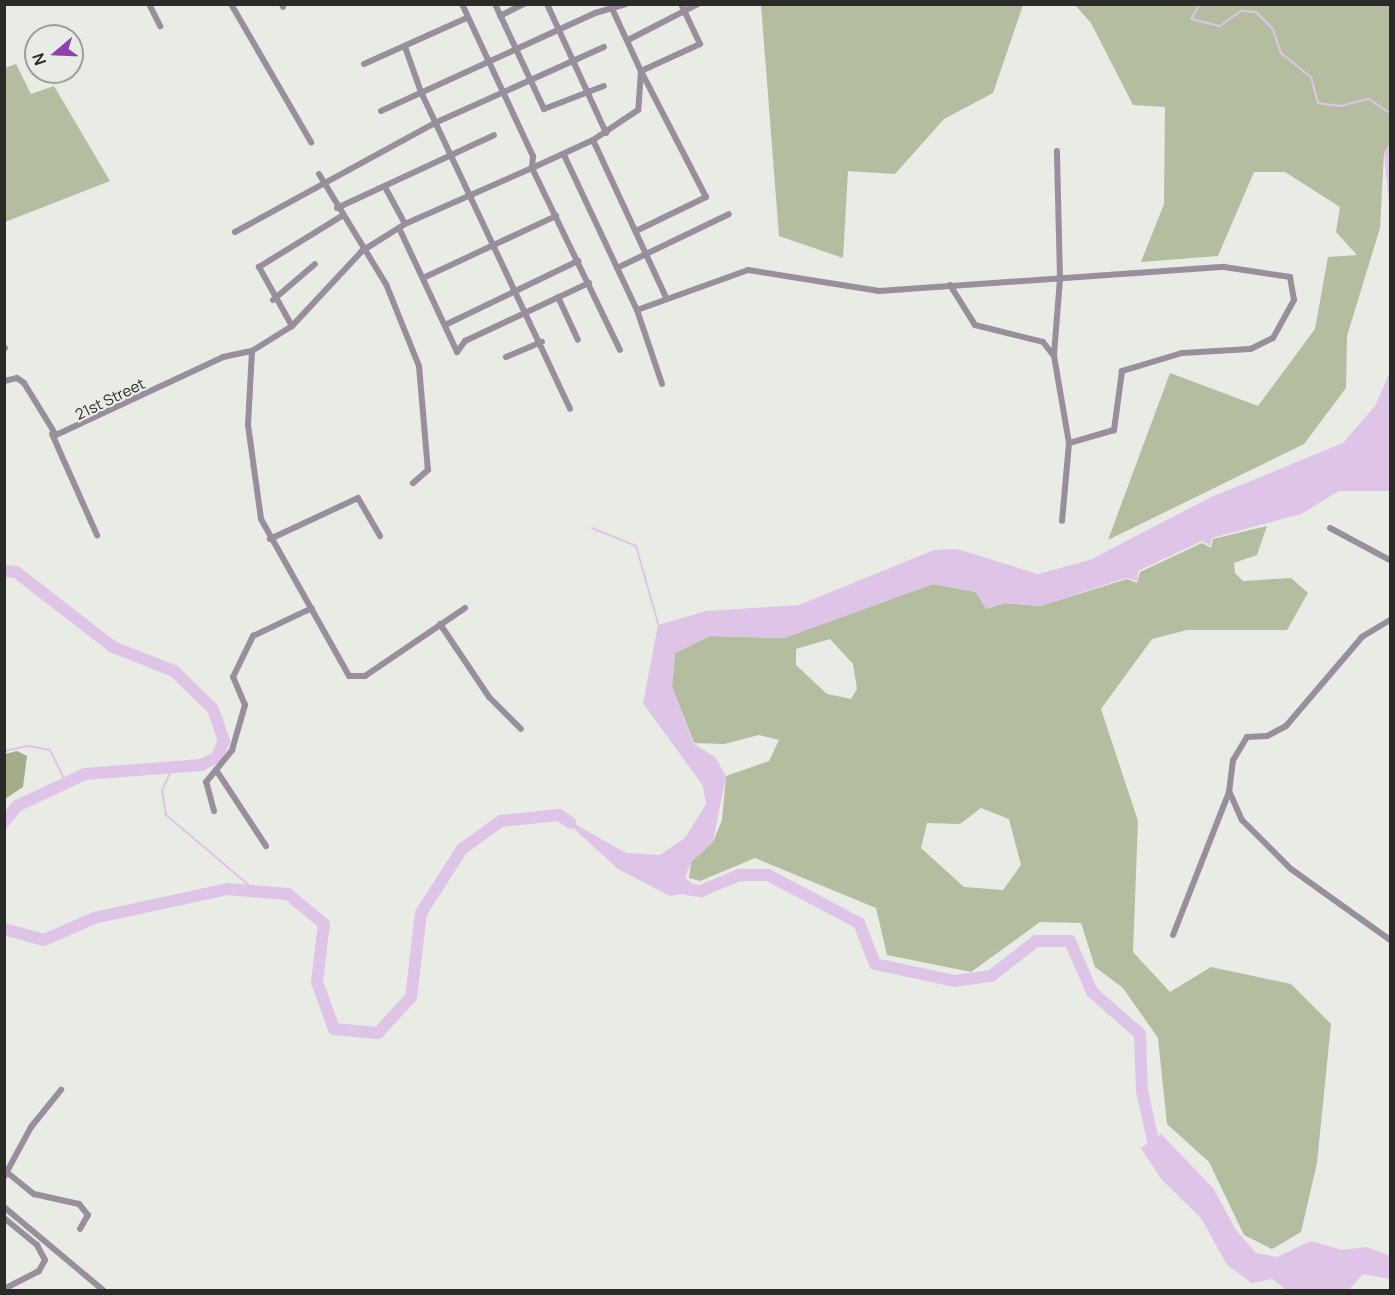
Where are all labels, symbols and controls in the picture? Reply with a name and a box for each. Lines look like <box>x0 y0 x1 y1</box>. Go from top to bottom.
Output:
north arrow <box>24 24 84 84</box>
text: N <box>27 50 51 68</box>
street label: 21st Street <box>72 374 148 424</box>

